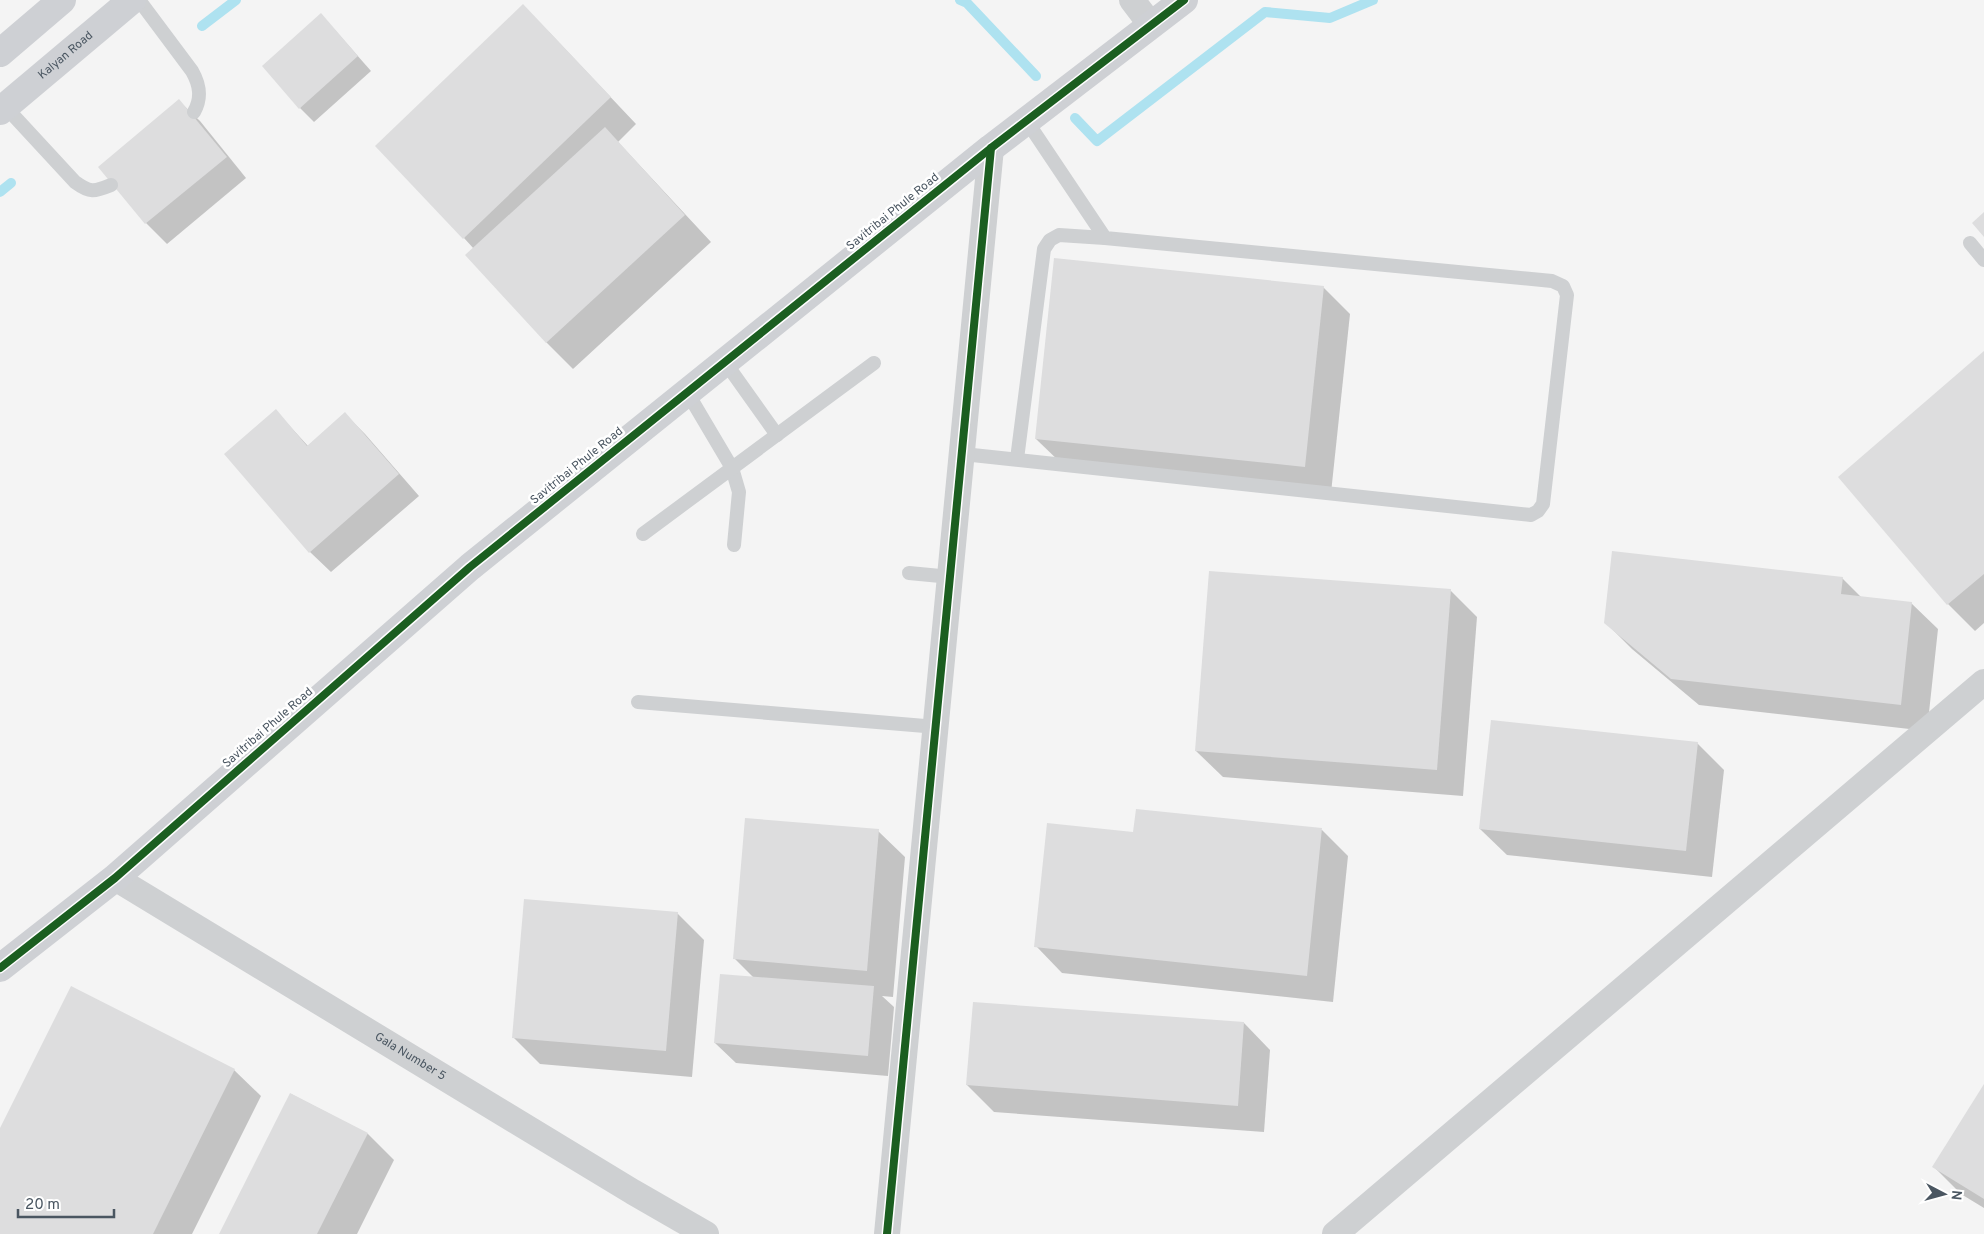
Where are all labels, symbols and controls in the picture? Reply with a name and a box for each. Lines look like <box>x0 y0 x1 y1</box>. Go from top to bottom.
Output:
street label: Kalyan Road <box>35 28 97 83</box>
street label: Savitribai Phule Road <box>843 170 943 254</box>
street label: Savitribai Phule Road <box>527 424 627 508</box>
street label: Savitribai Phule Road <box>219 684 317 772</box>
street label: Gala Number 5 <box>371 1029 449 1085</box>
north arrow <box>1919 1169 1969 1219</box>
scale bar <box>18 1186 114 1218</box>
text: N <box>1946 1189 1964 1201</box>
text: 20 m <box>25 1196 60 1215</box>

